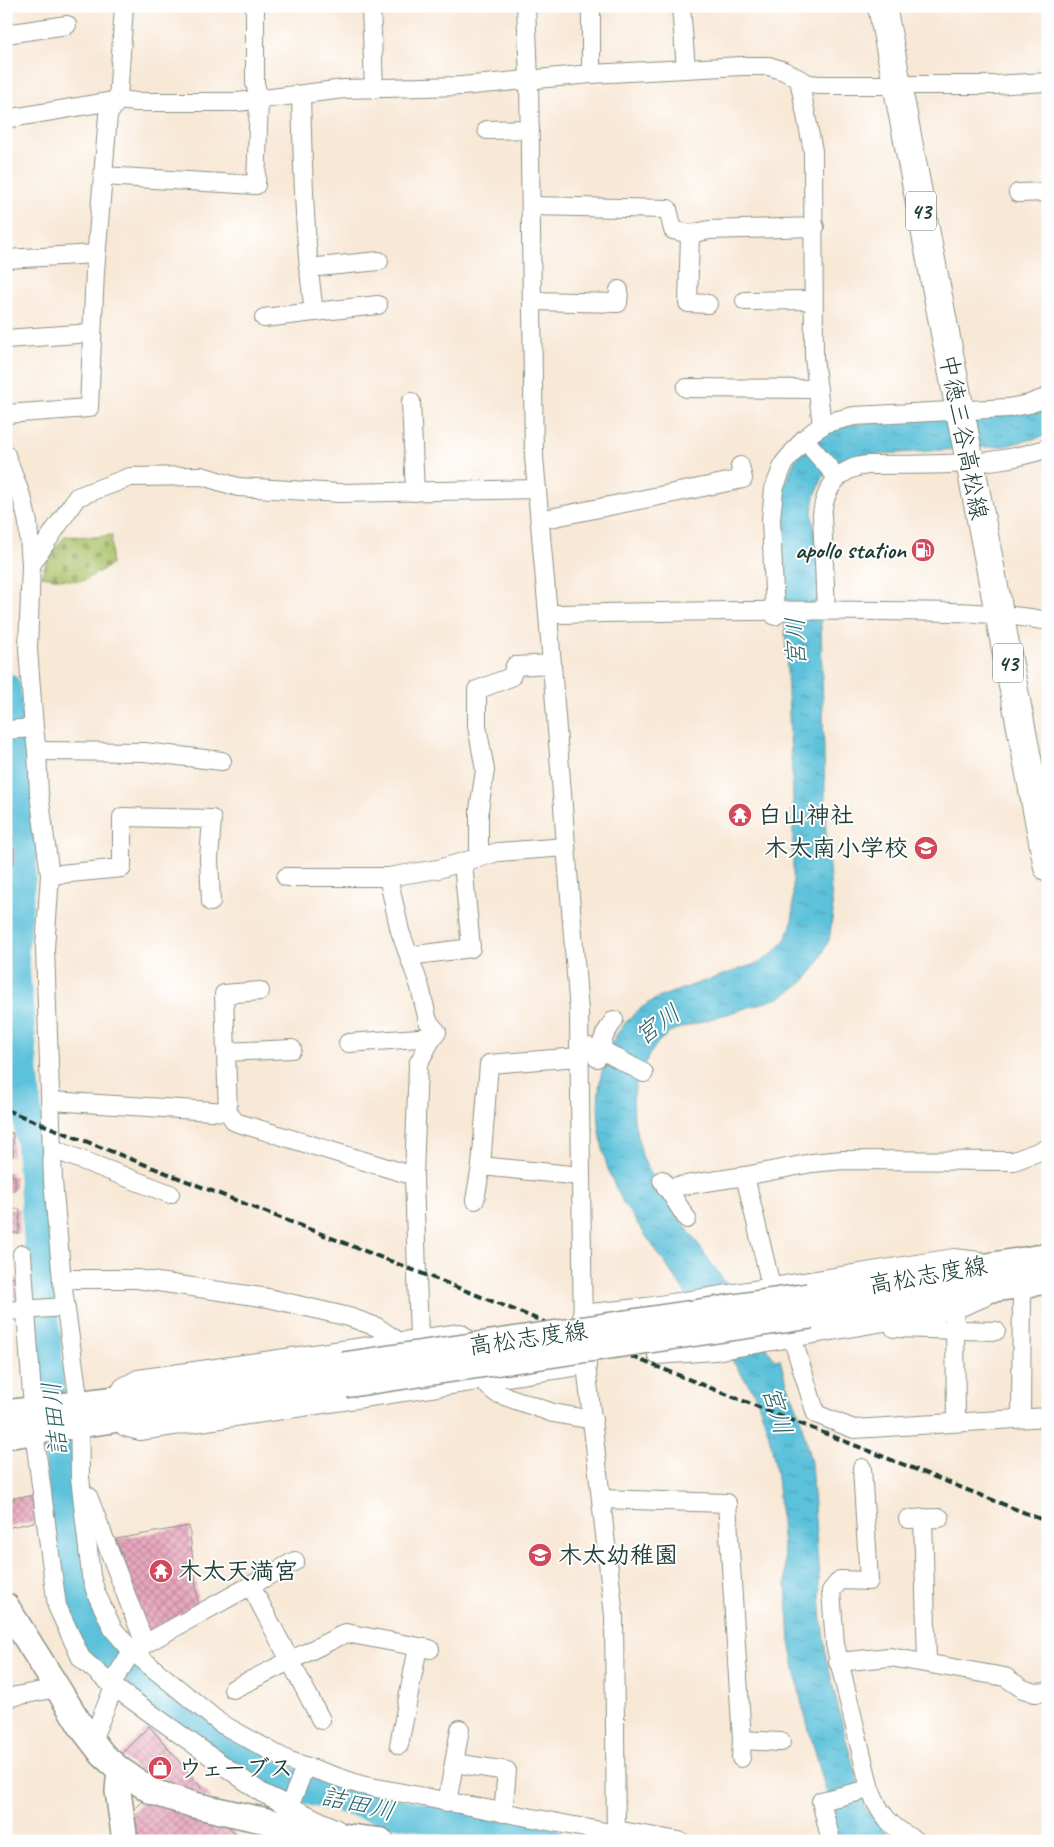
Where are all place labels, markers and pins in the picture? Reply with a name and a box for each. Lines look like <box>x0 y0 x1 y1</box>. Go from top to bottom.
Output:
place label: apollo station <box>795 535 907 565</box>
fuel station icon: apollo station <box>910 537 936 563</box>
place label: 白山神社 <box>758 800 854 830</box>
temple icon: 白山神社 <box>727 802 753 828</box>
place label: 木太南小学校 <box>764 833 908 863</box>
school or university icon: 木太南小学校 <box>913 835 939 861</box>
place label: 木太幼稚園 <box>558 1540 678 1570</box>
school or university icon: 木太幼稚園 <box>527 1542 553 1568</box>
place label: 木太天満宮 <box>178 1556 298 1586</box>
temple icon: 木太天満宮 <box>148 1558 174 1584</box>
place label: ウェーブス <box>178 1753 293 1783</box>
shop icon: ウェーブス <box>147 1755 173 1781</box>

